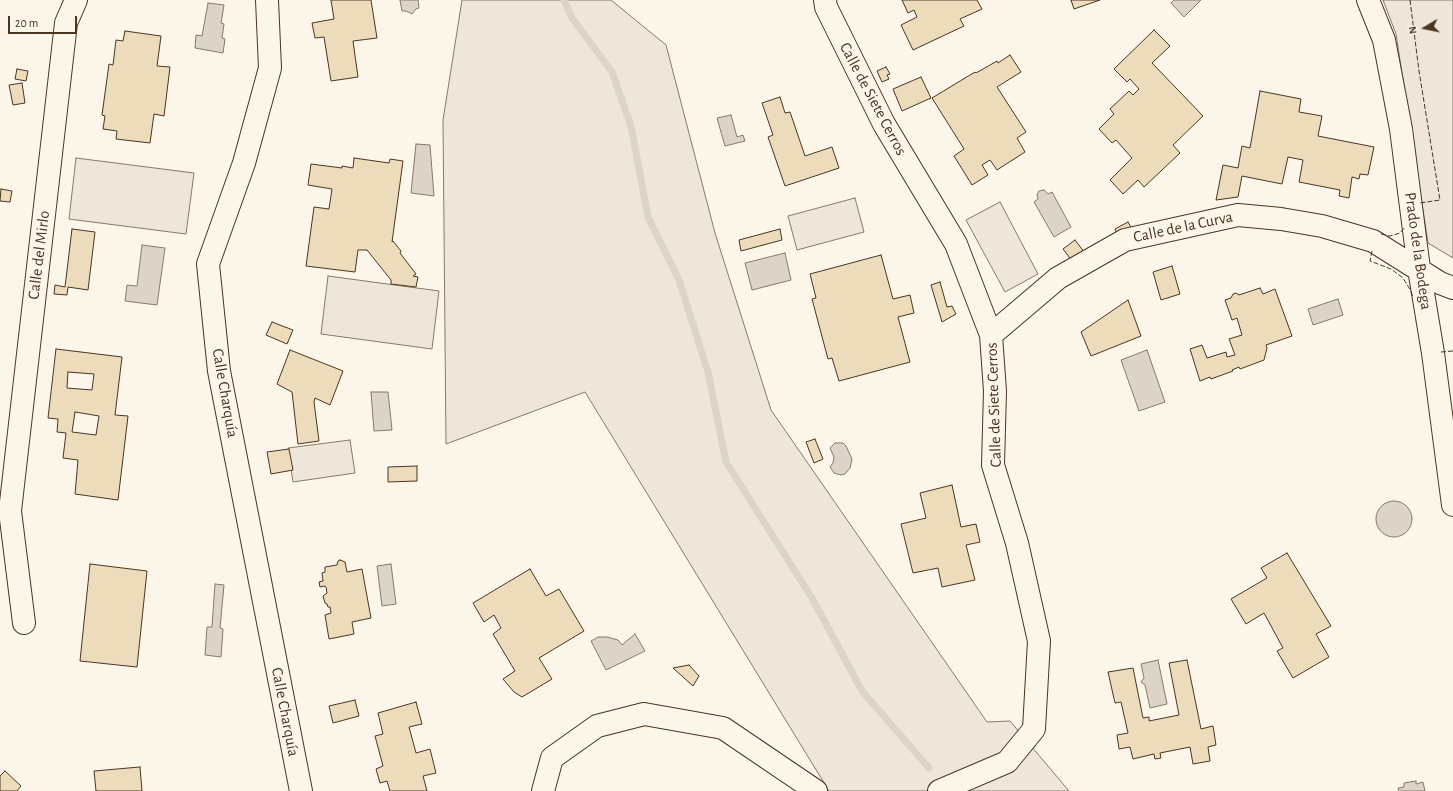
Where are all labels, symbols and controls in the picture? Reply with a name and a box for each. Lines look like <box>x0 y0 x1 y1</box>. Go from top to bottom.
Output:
scale bar <box>10 8 79 34</box>
north arrow <box>1405 8 1445 48</box>
text: 20 m <box>15 17 38 29</box>
text: N <box>1407 25 1419 35</box>
street label: Calle de Siete Cerros <box>835 39 911 159</box>
street label: Prado de la Bodega <box>1400 191 1436 311</box>
street label: Calle de la Curva <box>1131 207 1235 247</box>
street label: Calle del Mirlo <box>24 209 54 301</box>
street label: Calle de Siete Cerros <box>982 342 1006 468</box>
street label: Calle Charquía <box>208 347 242 439</box>
street label: Calle Charquía <box>267 666 303 758</box>

